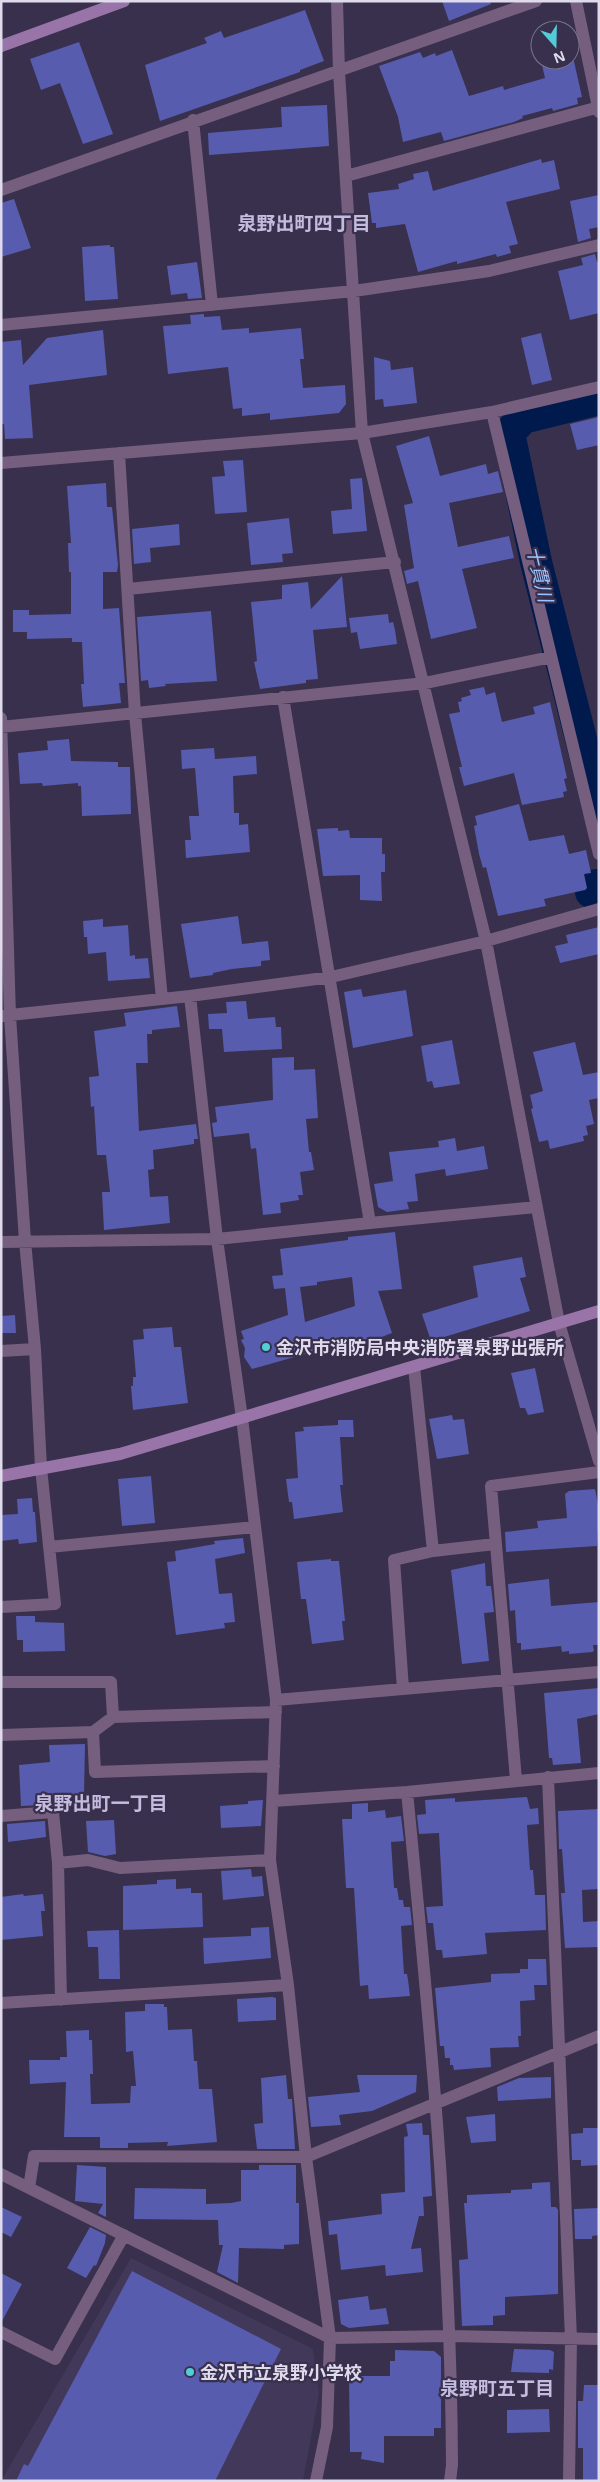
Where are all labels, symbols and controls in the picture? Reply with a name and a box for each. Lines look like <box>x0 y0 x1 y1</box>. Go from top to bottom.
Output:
north arrow <box>530 20 580 70</box>
text: N <box>551 47 568 69</box>
district label: 泉野出町四丁目 <box>237 210 371 236</box>
water label: 十貫川 <box>521 543 560 607</box>
place label: 金沢市消防局中央消防署泉野出張所 <box>276 1335 564 1359</box>
marker: 金沢市消防局中央消防署泉野出張所 <box>260 1341 272 1353</box>
district label: 泉野出町一丁目 <box>34 1790 168 1816</box>
place label: 金沢市立泉野小学校 <box>200 2360 362 2384</box>
marker: 金沢市立泉野小学校 <box>184 2366 196 2378</box>
district label: 泉野町五丁目 <box>440 2375 554 2401</box>

